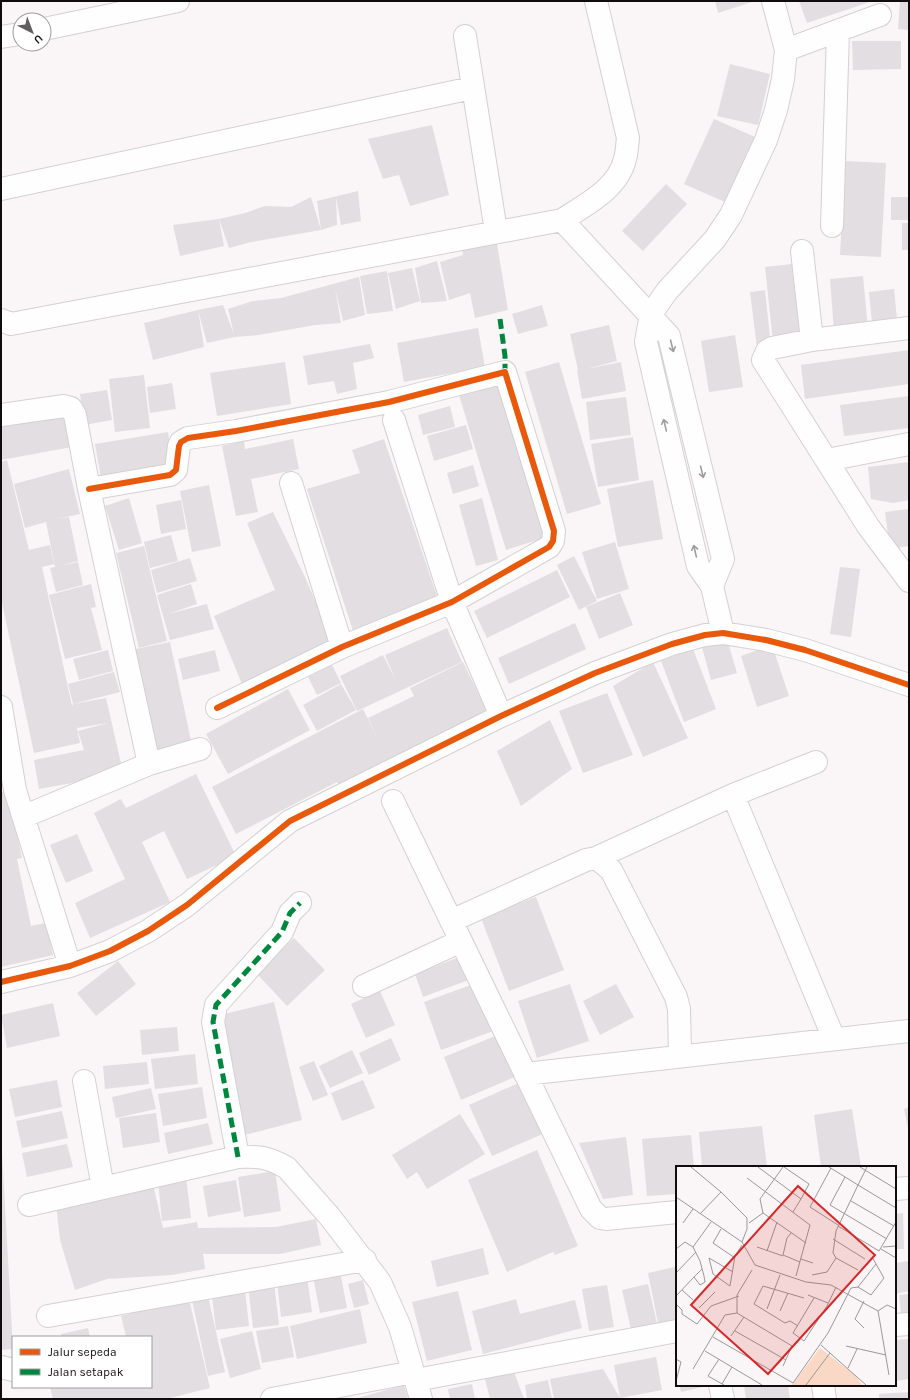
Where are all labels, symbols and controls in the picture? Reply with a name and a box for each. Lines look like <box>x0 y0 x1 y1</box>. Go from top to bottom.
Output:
north arrow <box>12 12 52 52</box>
text: U <box>31 32 46 46</box>
one-way arrow <box>668 339 676 352</box>
one-way arrow <box>661 419 669 432</box>
one-way arrow <box>699 465 707 478</box>
one-way arrow <box>690 545 698 558</box>
inset map <box>676 1166 896 1386</box>
legend <box>12 1336 152 1388</box>
text: Jalur sepeda <box>48 1345 117 1359</box>
text: Jalan setapak <box>48 1365 124 1379</box>

